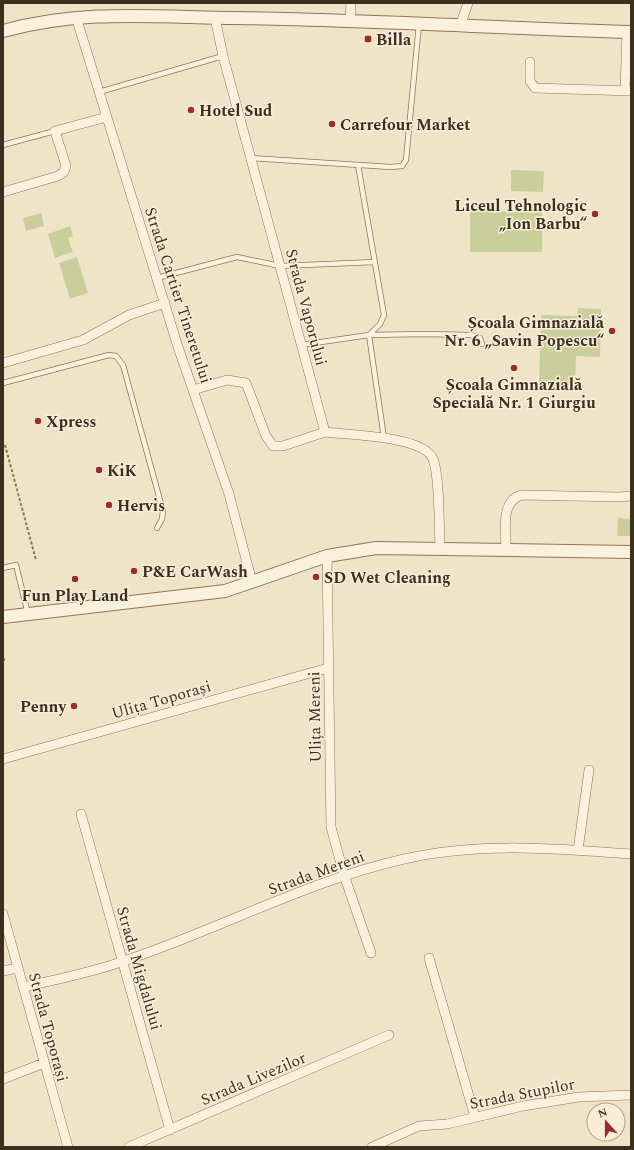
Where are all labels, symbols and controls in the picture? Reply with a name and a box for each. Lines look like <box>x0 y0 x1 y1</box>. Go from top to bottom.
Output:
place label: Billa <box>376 28 412 52</box>
marker: Billa <box>363 34 373 44</box>
place label: Hotel Sud <box>199 99 272 123</box>
marker: Hotel Sud <box>186 105 196 115</box>
place label: Carrefour Market <box>340 113 470 137</box>
marker: Carrefour Market <box>327 119 337 129</box>
place label: Liceul Tehnologic „Ion Barbu“ <box>455 194 587 236</box>
street label: Strada Cartier Tineretului <box>138 204 218 387</box>
marker: Liceul Tehnologic „Ion Barbu“ <box>590 209 600 219</box>
street label: Strada Vaporului <box>279 246 333 368</box>
place label: Școala Gimnazială Nr. 6 „Savin Popescu“ <box>444 311 605 353</box>
marker: Școala Gimnazială Nr. 6 „Savin Popescu“ <box>607 326 617 336</box>
marker: Școala Gimnazială Specială Nr. 1 Giurgiu <box>509 363 519 373</box>
place label: Școala Gimnazială Specială Nr. 1 Giurgiu <box>432 373 596 415</box>
place label: Xpress <box>46 410 96 434</box>
marker: Xpress <box>33 416 43 426</box>
place label: KiK <box>107 459 138 483</box>
marker: KiK <box>94 465 104 475</box>
place label: Hervis <box>117 494 165 518</box>
marker: Hervis <box>104 500 114 510</box>
place label: P&E CarWash <box>142 560 248 584</box>
marker: P&E CarWash <box>129 566 139 576</box>
place label: SD Wet Cleaning <box>324 566 451 590</box>
marker: SD Wet Cleaning <box>311 572 321 582</box>
marker: Fun Play Land <box>70 574 80 584</box>
place label: Fun Play Land <box>21 584 129 608</box>
street label: Ulița Mereni <box>302 671 328 763</box>
street label: Ulița Toporași <box>109 674 214 726</box>
place label: Penny <box>20 695 67 719</box>
marker: Penny <box>69 701 79 711</box>
street label: Strada Mereni <box>265 844 368 901</box>
street label: Strada Migdalului <box>110 904 168 1033</box>
street label: Strada Toporași <box>22 970 74 1085</box>
street label: Strada Livezilor <box>197 1046 310 1112</box>
street label: Strada Stupilor <box>468 1072 577 1116</box>
north arrow <box>586 1102 626 1142</box>
text: N <box>595 1104 610 1123</box>

